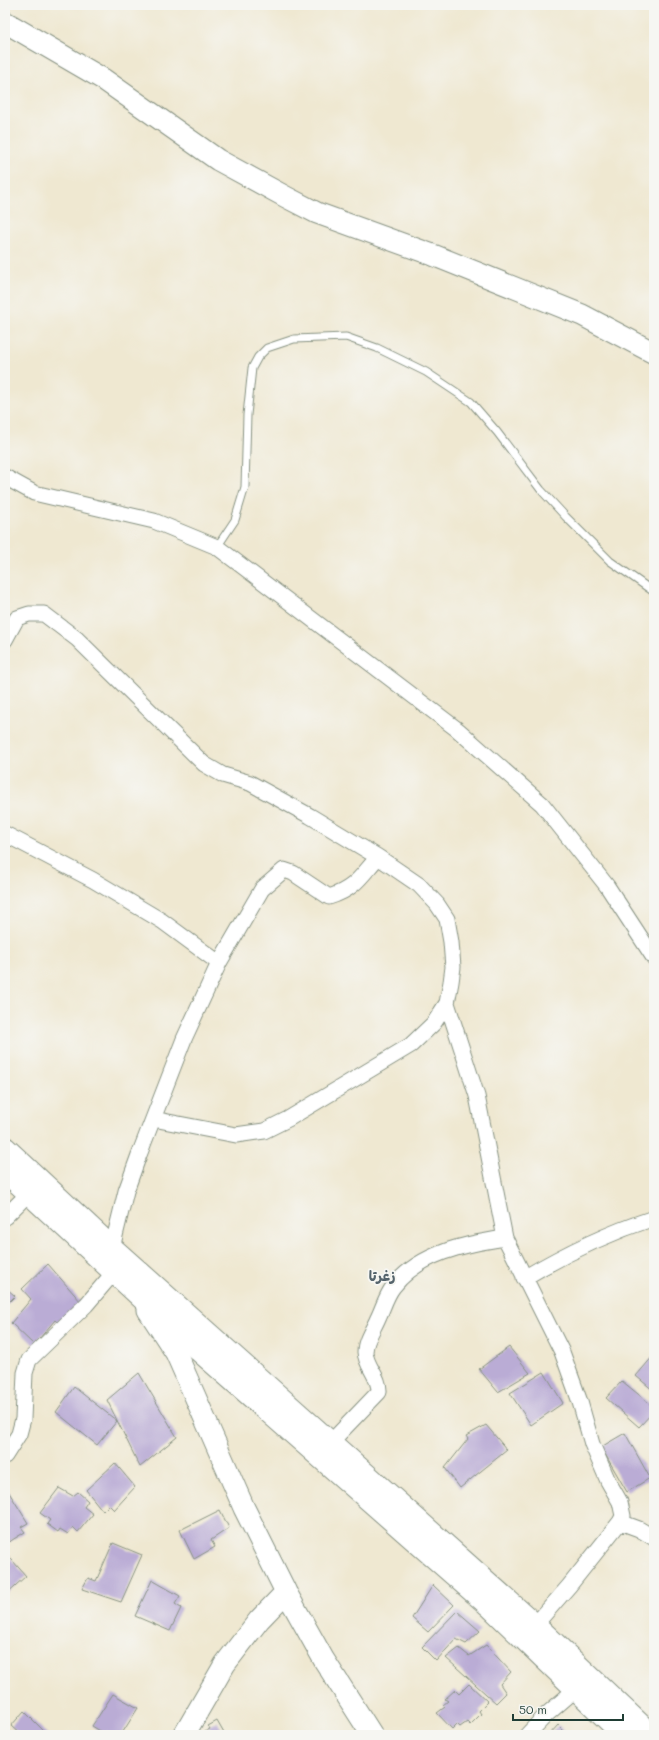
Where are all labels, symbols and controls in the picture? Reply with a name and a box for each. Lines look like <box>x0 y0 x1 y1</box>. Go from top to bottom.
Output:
district label: زغرتا <box>369 1266 395 1285</box>
scale bar <box>513 1696 623 1722</box>
text: 50 m <box>519 1701 547 1717</box>

